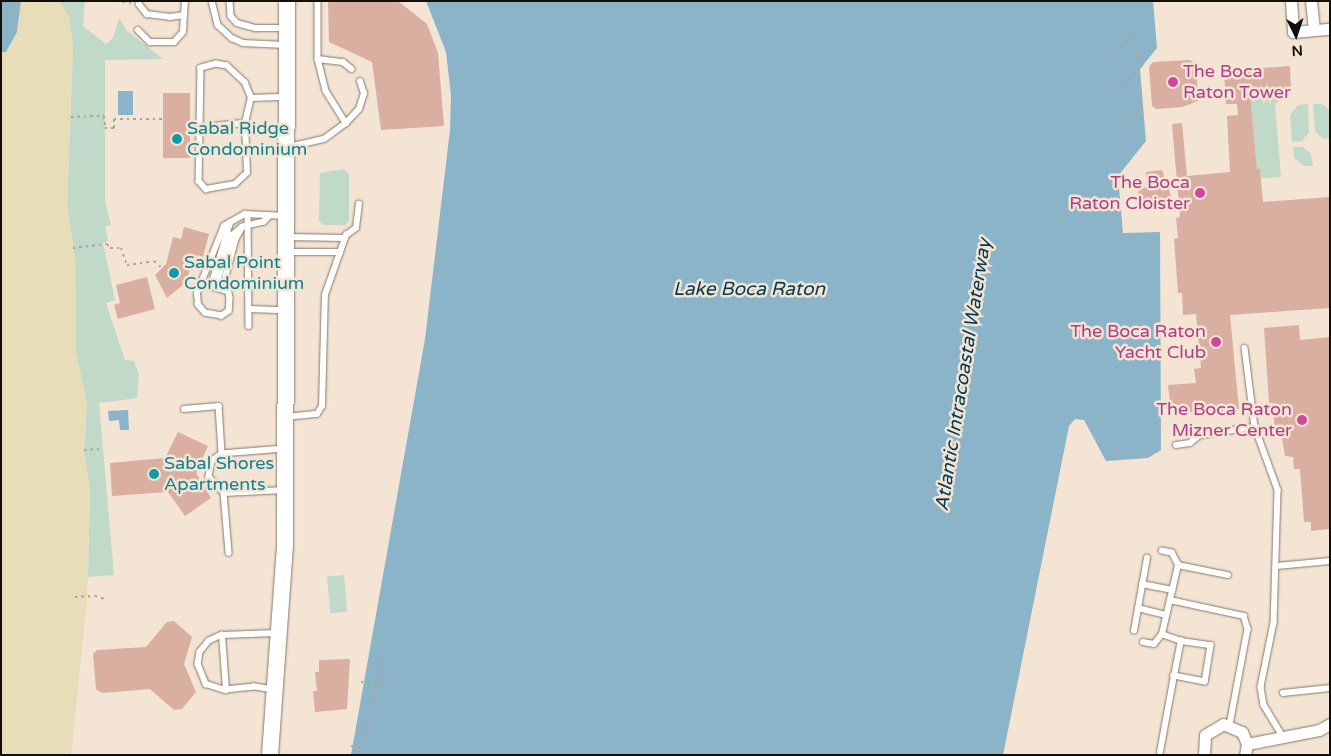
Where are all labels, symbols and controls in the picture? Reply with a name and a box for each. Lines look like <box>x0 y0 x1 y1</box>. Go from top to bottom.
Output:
north arrow <box>1271 10 1321 60</box>
text: N <box>1291 42 1303 59</box>
place label: The Boca Raton Tower <box>1183 61 1291 104</box>
marker: The Boca Raton Tower <box>1167 76 1179 88</box>
place label: Sabal Ridge Condominium <box>187 118 307 160</box>
marker: Sabal Ridge Condominium <box>171 133 183 145</box>
place label: The Boca Raton Cloister <box>1069 172 1190 214</box>
marker: The Boca Raton Cloister <box>1194 187 1206 199</box>
water label: Atlantic Intracoastal Waterway <box>931 237 997 513</box>
place label: Sabal Point Condominium <box>184 252 304 294</box>
marker: Sabal Point Condominium <box>168 267 180 279</box>
water label: Lake Boca Raton <box>673 279 825 301</box>
place label: The Boca Raton Yacht Club <box>1070 321 1206 364</box>
marker: The Boca Raton Yacht Club <box>1210 336 1222 348</box>
place label: The Boca Raton Mizner Center <box>1156 399 1292 442</box>
marker: The Boca Raton Mizner Center <box>1296 414 1308 426</box>
place label: Sabal Shores Apartments <box>164 453 274 496</box>
marker: Sabal Shores Apartments <box>148 468 160 480</box>

